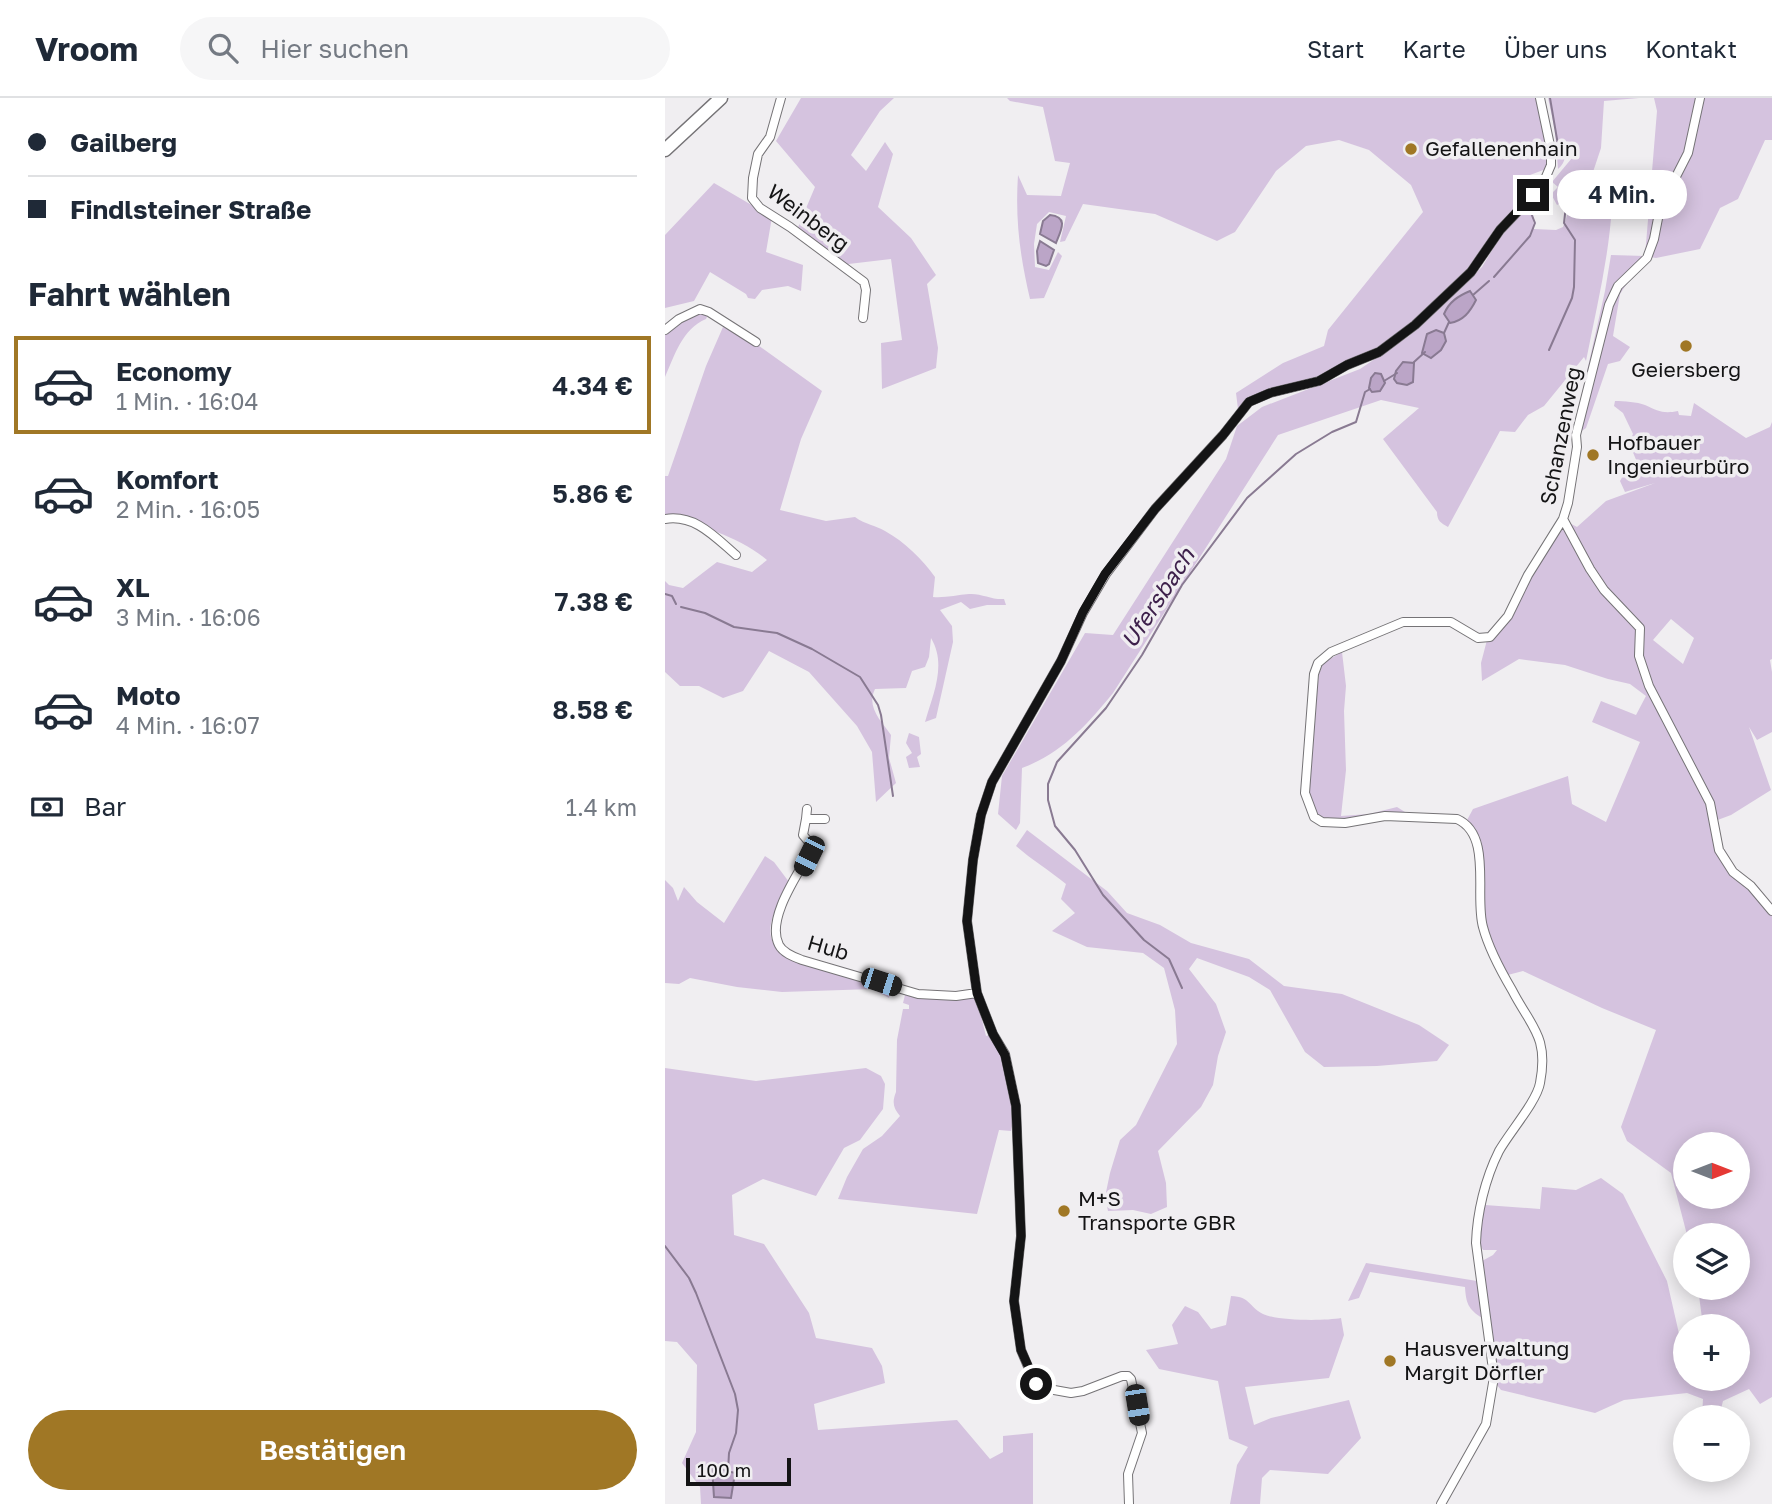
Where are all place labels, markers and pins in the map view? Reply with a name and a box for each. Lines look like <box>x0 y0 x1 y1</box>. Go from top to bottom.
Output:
place label: Gefallenenhain <box>1425 135 1578 161</box>
marker: Gefallenenhain <box>1403 141 1419 157</box>
marker: Geiersberg <box>1678 338 1694 354</box>
place label: Geiersberg <box>1631 356 1741 382</box>
place label: Hofbauer Ingenieurbüro <box>1607 429 1749 479</box>
marker: Hofbauer Ingenieurbüro <box>1585 447 1601 463</box>
place label: M+S Transporte GBR <box>1078 1185 1236 1235</box>
marker: M+S Transporte GBR <box>1056 1203 1072 1219</box>
place label: Hausverwaltung Margit Dörfler <box>1404 1335 1569 1385</box>
marker: Hausverwaltung Margit Dörfler <box>1382 1353 1398 1369</box>

